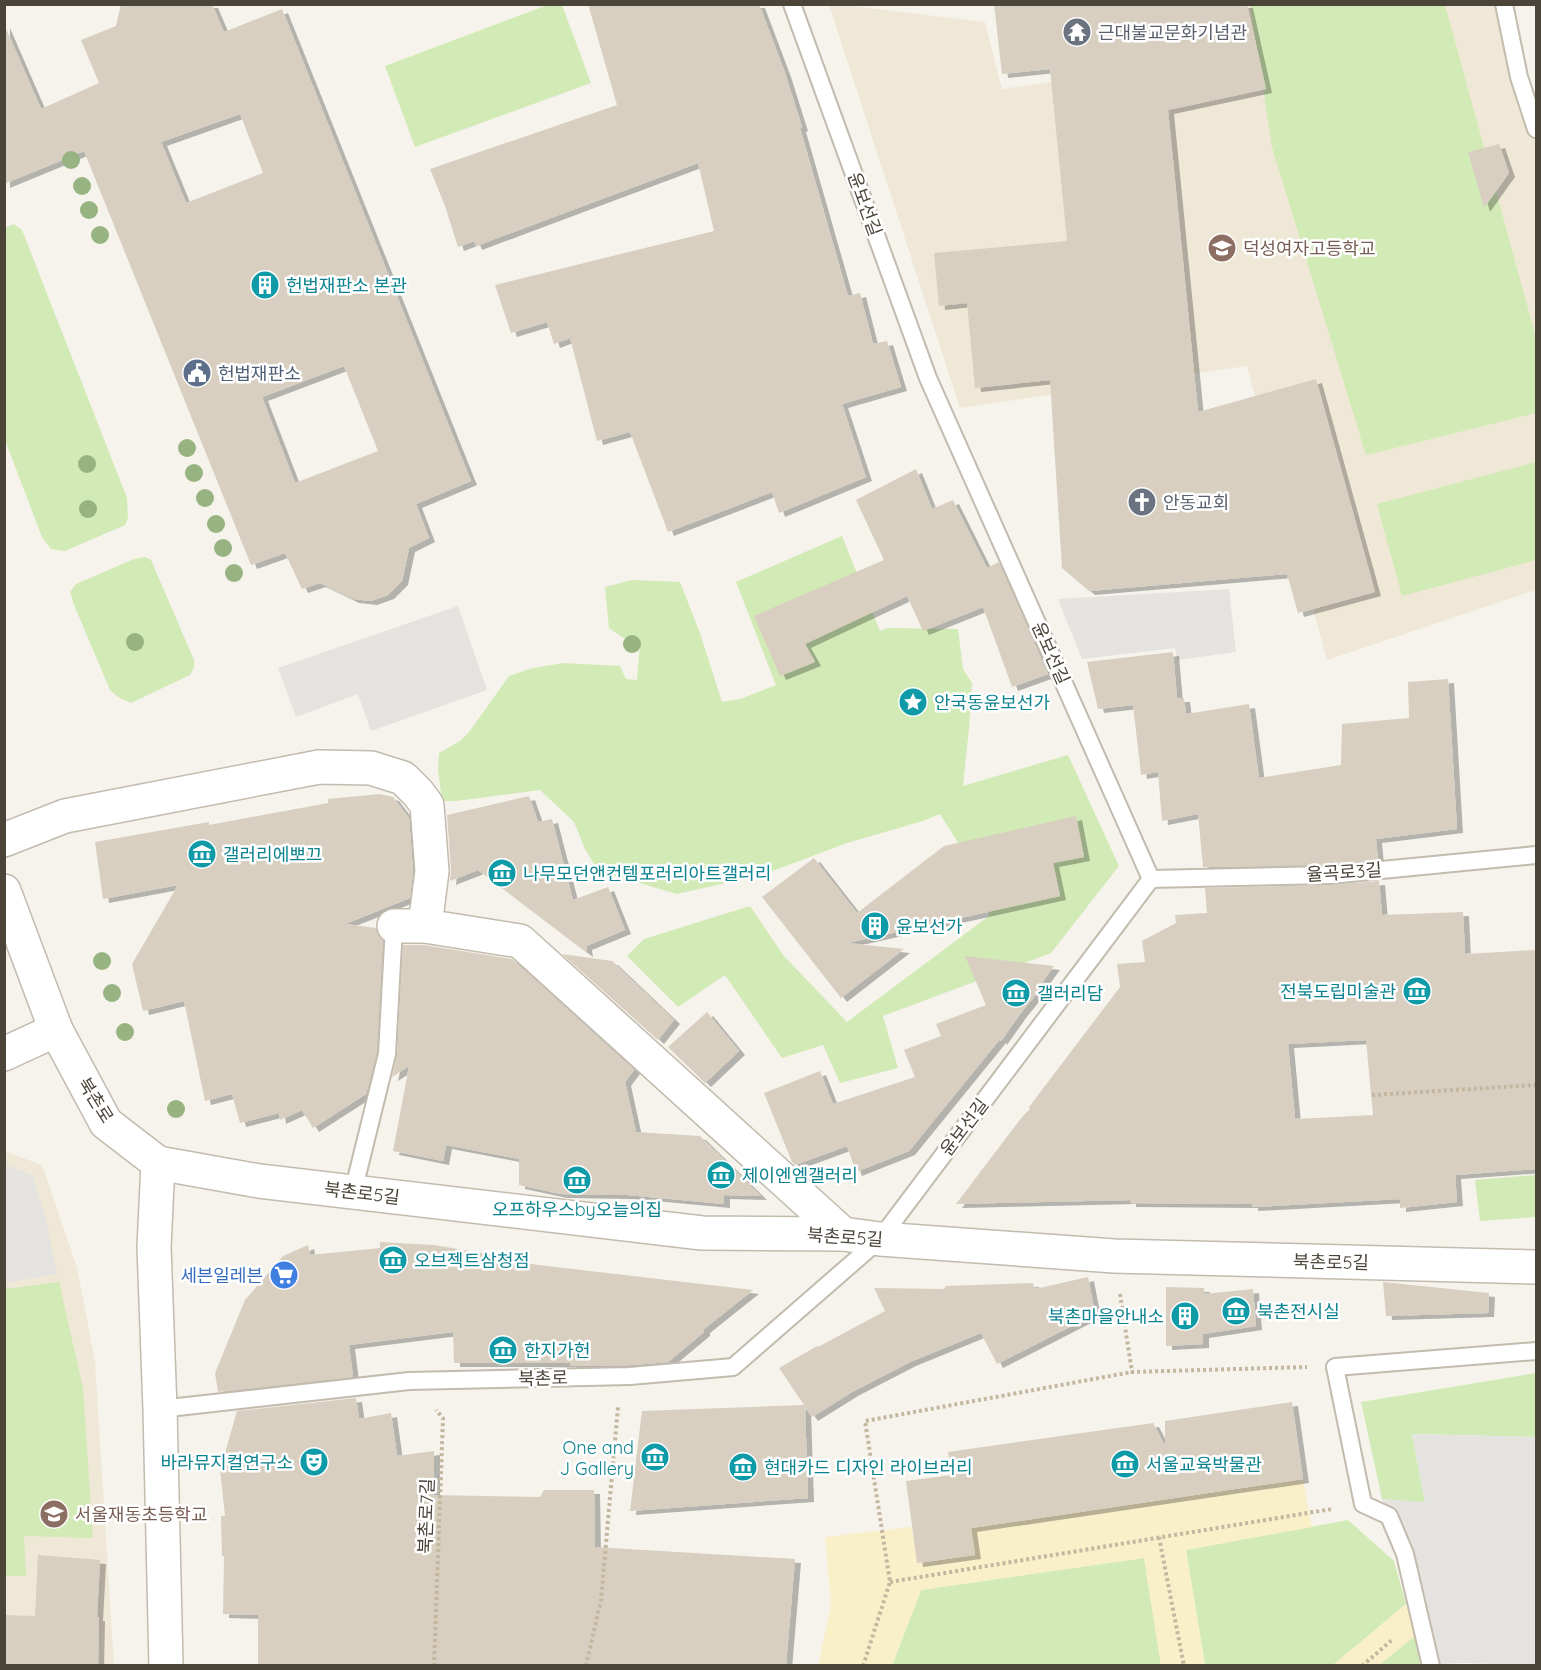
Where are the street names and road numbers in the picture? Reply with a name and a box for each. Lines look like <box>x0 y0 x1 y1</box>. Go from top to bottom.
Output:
street label: 윤보선길 <box>843 169 887 239</box>
street label: 윤보선길 <box>1027 618 1075 688</box>
street label: 율곡로3길 <box>1305 858 1383 886</box>
street label: 북촌로 <box>73 1073 119 1127</box>
street label: 윤보선길 <box>935 1094 993 1160</box>
street label: 북촌로5길 <box>323 1177 401 1209</box>
street label: 북촌로5길 <box>806 1223 884 1251</box>
street label: 북촌로5길 <box>1293 1250 1369 1274</box>
street label: 북촌로 <box>518 1366 568 1390</box>
street label: 북촌로7길 <box>413 1478 439 1554</box>

